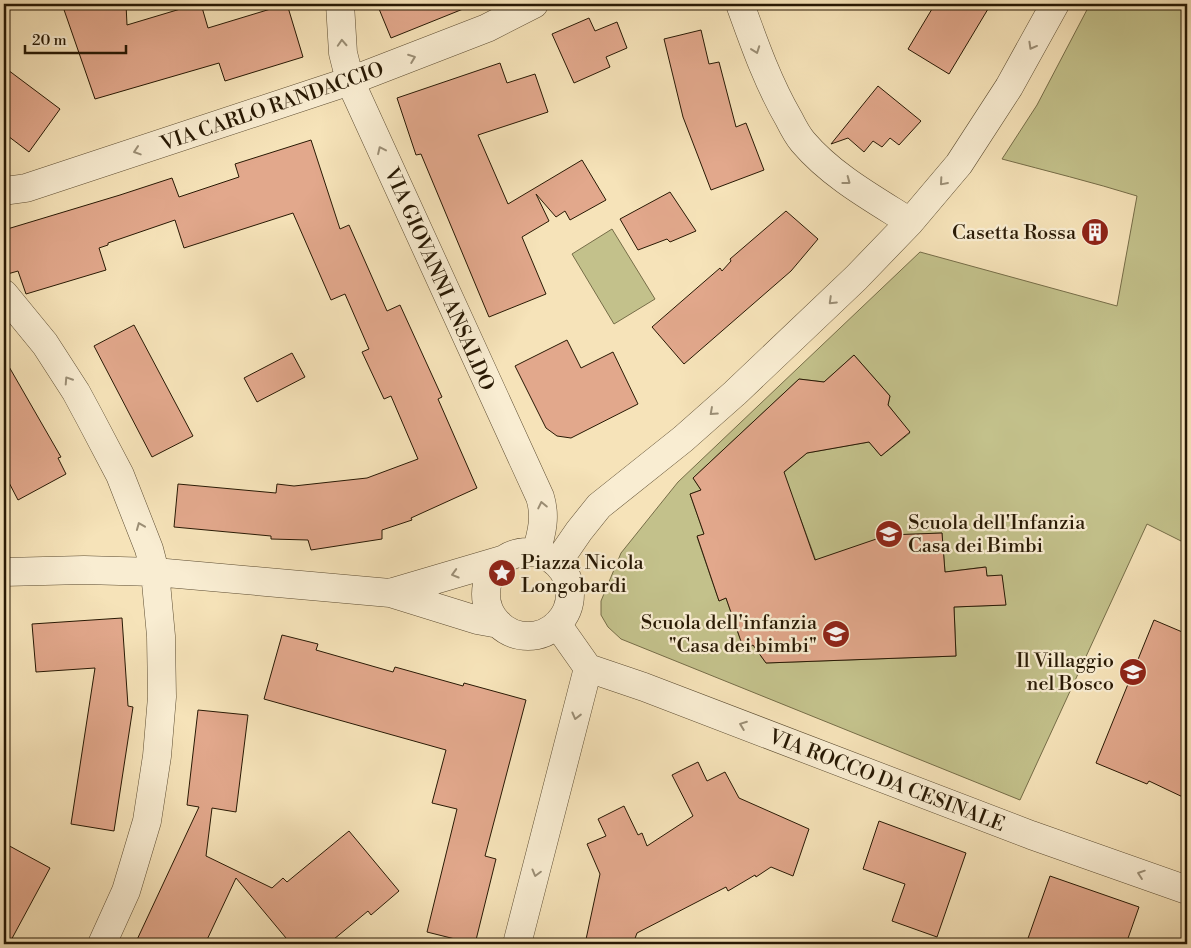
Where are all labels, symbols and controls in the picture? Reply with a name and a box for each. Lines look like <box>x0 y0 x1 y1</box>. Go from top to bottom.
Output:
scale bar <box>25 22 126 54</box>
text: 20 m <box>32 31 67 50</box>
one-way arrow <box>337 39 348 47</box>
one-way arrow <box>1028 41 1038 50</box>
one-way arrow <box>750 45 760 53</box>
one-way arrow <box>407 54 416 64</box>
street label: VIA CARLO RANDACCIO <box>157 57 387 158</box>
one-way arrow <box>134 145 142 155</box>
one-way arrow <box>377 146 388 155</box>
street label: VIA GIOVANNI ANSALDO <box>378 163 499 395</box>
one-way arrow <box>841 175 850 183</box>
one-way arrow <box>940 177 949 186</box>
building icon: Casetta Rossa <box>1080 217 1110 247</box>
place label: Casetta Rossa <box>952 221 1077 246</box>
one-way arrow <box>829 295 838 304</box>
one-way arrow <box>65 377 75 386</box>
one-way arrow <box>710 406 719 415</box>
one-way arrow <box>537 500 547 509</box>
place label: Scuola dell'Infanzia Casa dei Bimbi <box>908 511 1086 559</box>
school or university icon: Scuola dell'Infanzia Casa dei Bimbi <box>874 519 904 549</box>
one-way arrow <box>136 522 146 531</box>
place label: Piazza Nicola Longobardi <box>521 551 645 599</box>
place icon: Piazza Nicola Longobardi <box>487 558 517 588</box>
one-way arrow <box>452 568 460 578</box>
place label: Scuola dell'infanzia "Casa dei bimbi" <box>641 611 818 659</box>
school or university icon: Scuola dell'infanzia "Casa dei bimbi" <box>821 619 851 649</box>
place label: Il Villaggio nel Bosco <box>1016 649 1114 697</box>
school or university icon: Il Villaggio nel Bosco <box>1118 657 1148 687</box>
one-way arrow <box>572 711 582 719</box>
one-way arrow <box>739 721 748 731</box>
street label: VIA ROCCO DA CESINALE <box>764 724 1008 838</box>
one-way arrow <box>531 868 541 876</box>
one-way arrow <box>1137 870 1146 880</box>

